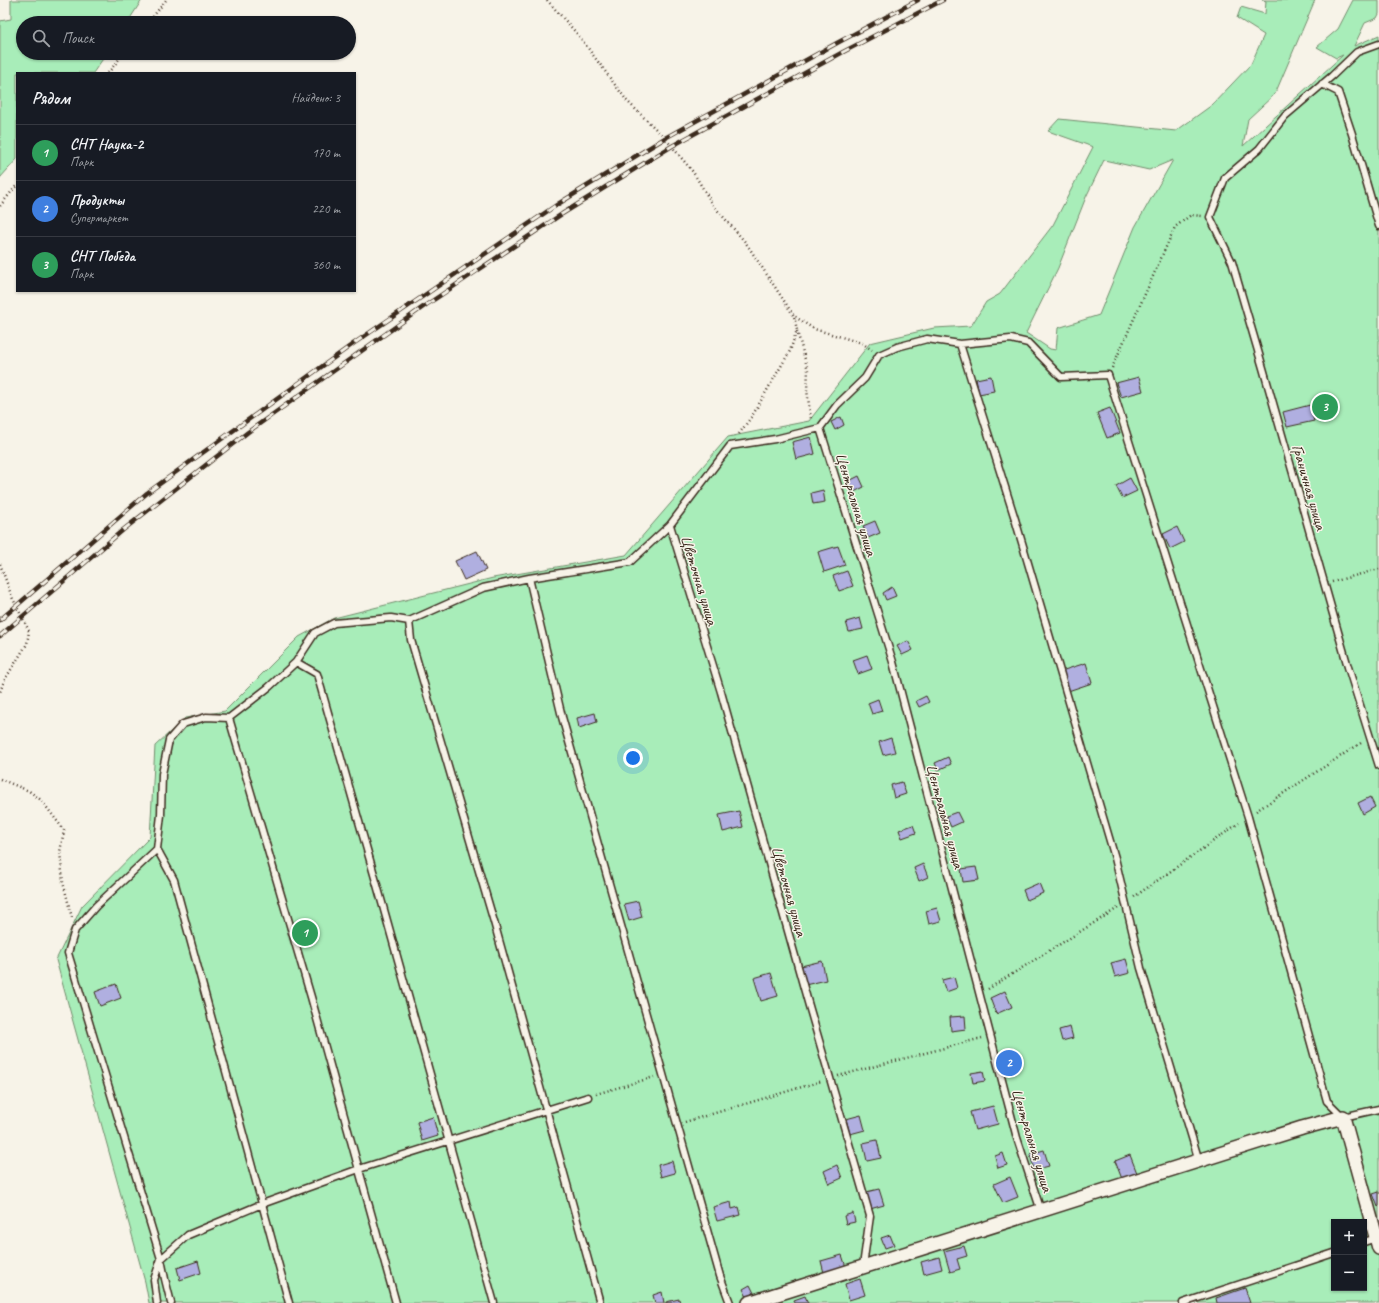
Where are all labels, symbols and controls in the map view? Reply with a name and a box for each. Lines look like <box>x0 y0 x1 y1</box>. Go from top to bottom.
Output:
search box <box>16 16 356 60</box>
icon: search <box>30 27 52 49</box>
text: Поиск <box>62 29 94 48</box>
text: Рядом <box>32 88 70 109</box>
text: Найдено: 3 <box>292 90 340 106</box>
text: СНТ Наука-2 <box>70 135 143 154</box>
text: 1 <box>42 145 48 161</box>
text: 170 m <box>312 145 340 161</box>
text: Парк <box>70 154 93 170</box>
text: Продукты <box>70 191 124 210</box>
text: 2 <box>42 201 48 217</box>
text: 220 m <box>312 201 340 217</box>
text: Супермаркет <box>70 210 128 226</box>
text: СНТ Победа <box>70 247 135 266</box>
text: 3 <box>42 257 48 273</box>
text: 360 m <box>312 257 340 273</box>
text: Парк <box>70 266 93 282</box>
pin: 3 <box>1312 392 1338 422</box>
street label: Граничная улица <box>1287 442 1331 533</box>
street label: Центральная улица <box>831 450 882 559</box>
street label: Цветочная улица <box>676 533 722 629</box>
your location <box>623 748 643 768</box>
street label: Центральная улица <box>922 762 969 872</box>
street label: Цветочная улица <box>767 844 812 940</box>
pin: 1 <box>292 918 318 948</box>
pin: 2 <box>996 1048 1022 1078</box>
street label: Центральная улица <box>1007 1086 1058 1195</box>
map controls <box>1331 1219 1367 1291</box>
button: + <box>1331 1219 1367 1255</box>
button: − <box>1331 1255 1367 1291</box>

